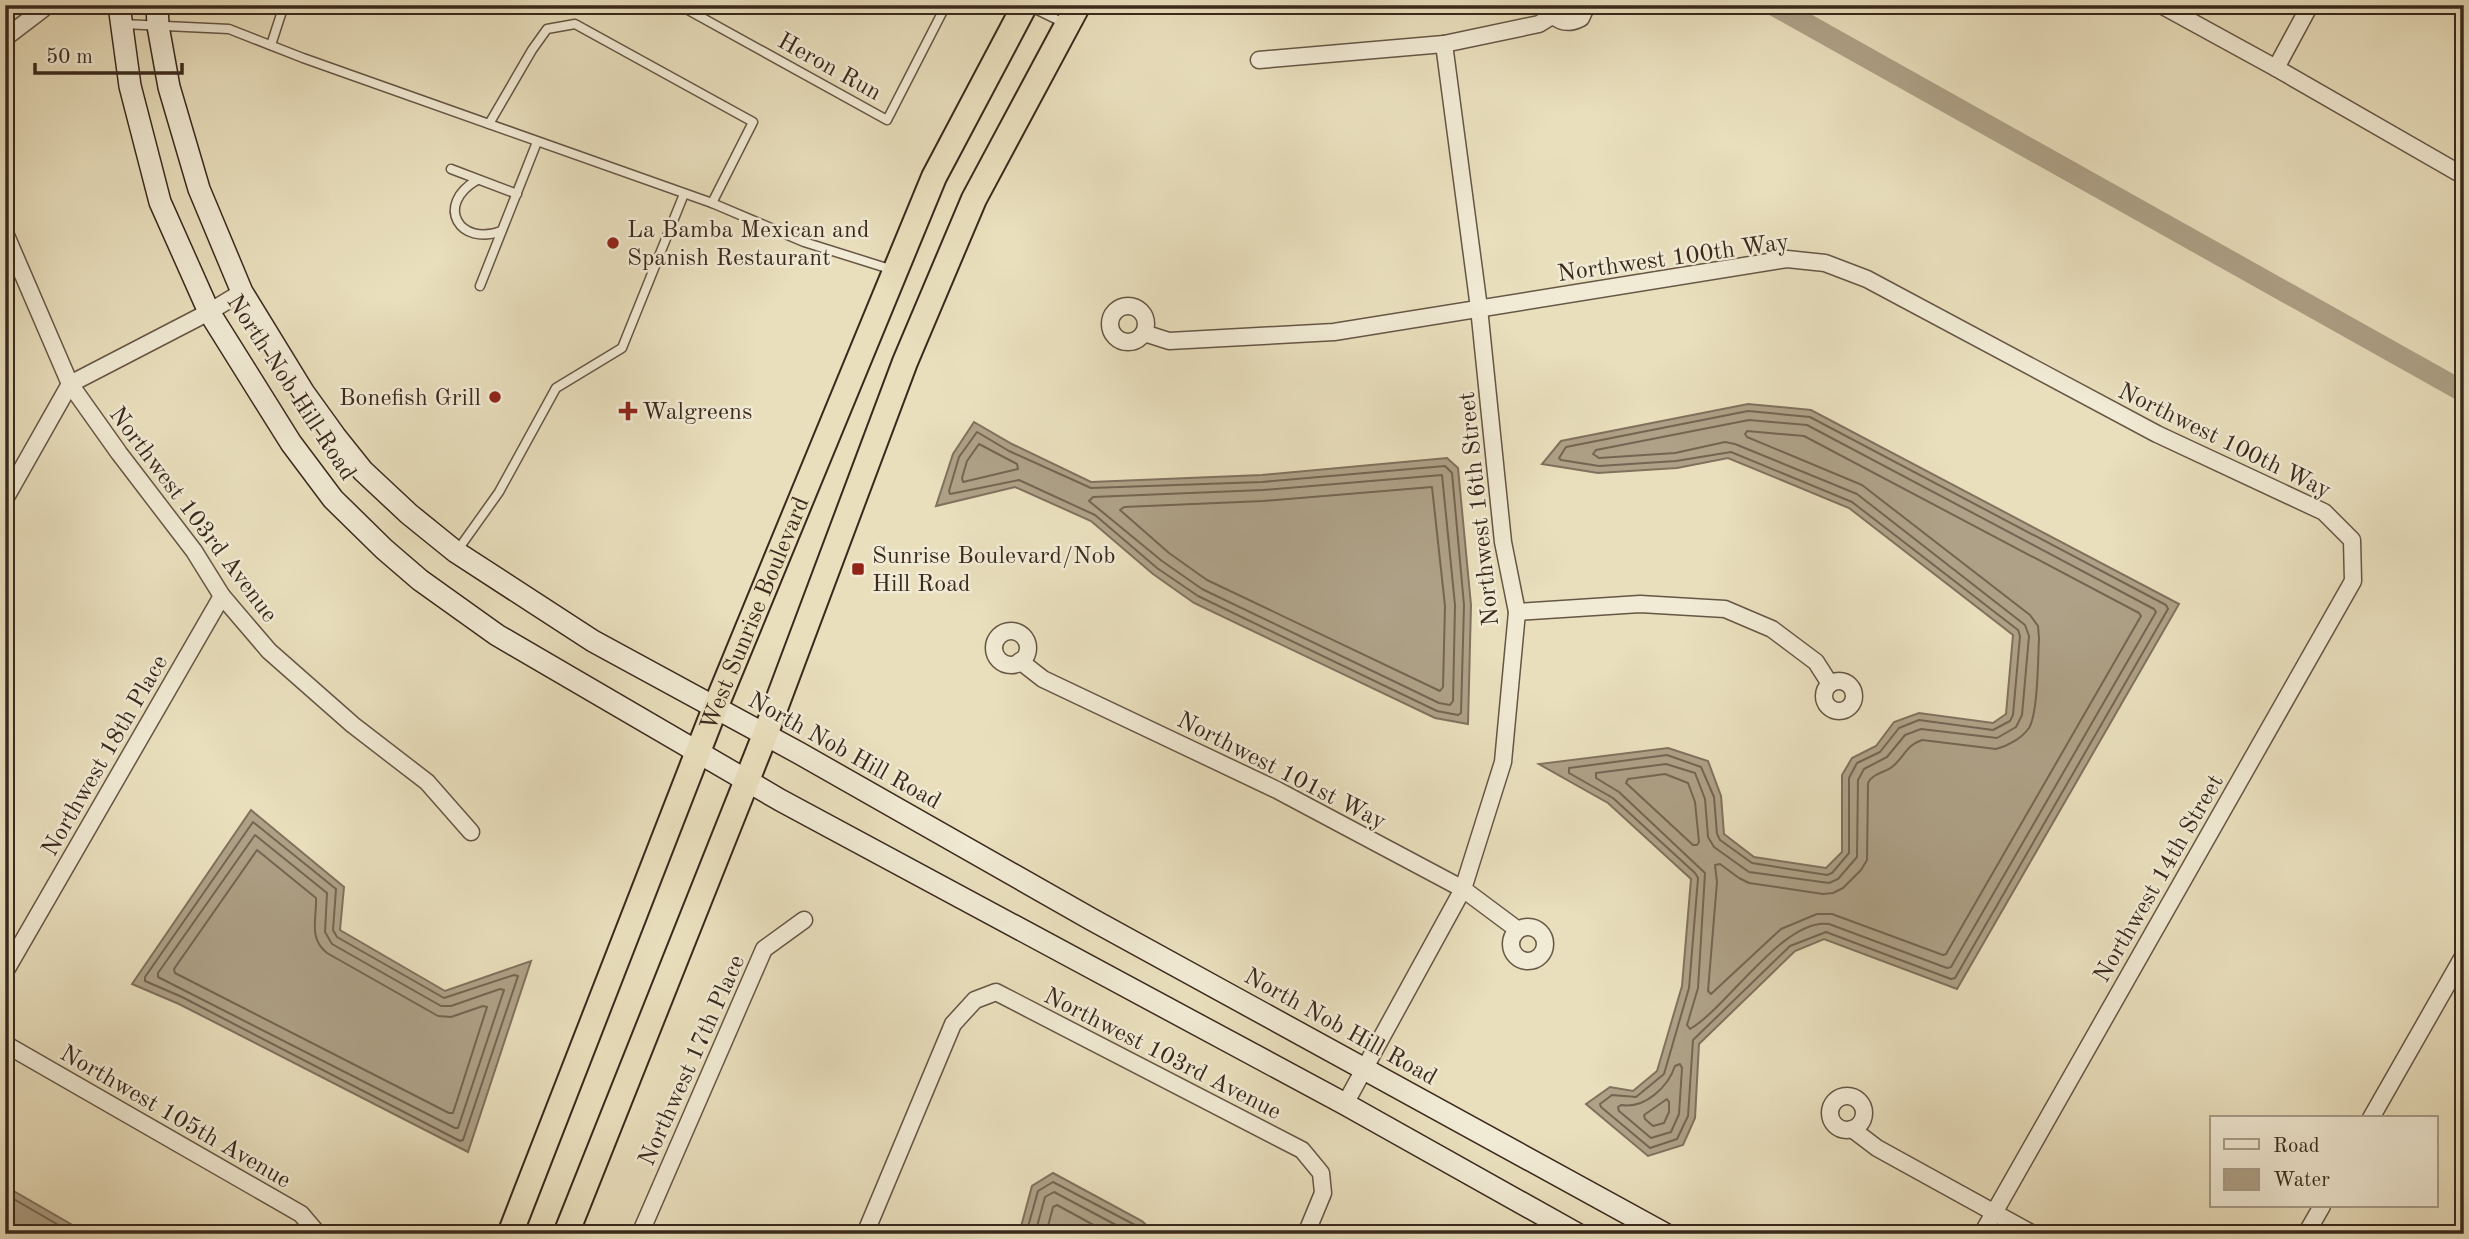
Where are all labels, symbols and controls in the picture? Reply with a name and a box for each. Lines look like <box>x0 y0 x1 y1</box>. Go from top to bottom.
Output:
street label: Heron Run <box>773 30 885 106</box>
scale bar <box>35 32 182 76</box>
text: 50 m <box>46 47 93 68</box>
place label: La Bamba Mexican and Spanish Restaurant <box>627 219 869 271</box>
street label: Northwest 100th Way <box>1556 231 1791 287</box>
marker: La Bamba Mexican and Spanish Restaurant <box>605 235 621 251</box>
street label: North Nob Hill Road <box>221 291 359 485</box>
street label: Northwest 100th Way <box>2114 380 2335 504</box>
place label: Bonefish Grill <box>339 387 481 411</box>
marker: Bonefish Grill <box>487 389 503 405</box>
street label: Northwest 16th Street <box>1456 391 1504 627</box>
place label: Walgreens <box>642 401 752 425</box>
street label: Northwest 103rd Avenue <box>104 403 281 627</box>
marker: Walgreens <box>620 403 636 419</box>
street label: West Sunrise Boulevard <box>697 494 815 734</box>
place label: Sunrise Boulevard/Nob Hill Road <box>872 545 1116 597</box>
marker: Sunrise Boulevard/Nob Hill Road <box>850 561 866 577</box>
street label: Northwest 18th Place <box>38 651 173 861</box>
street label: North Nob Hill Road <box>744 689 944 815</box>
street label: Northwest 101st Way <box>1173 709 1390 835</box>
street label: Northwest 14th Street <box>2091 771 2229 987</box>
street label: Northwest 17th Place <box>636 952 750 1170</box>
street label: North Nob Hill Road <box>1240 965 1440 1091</box>
street label: Northwest 103rd Avenue <box>1040 984 1285 1125</box>
street label: Northwest 105th Avenue <box>56 1042 294 1194</box>
legend <box>2210 1116 2438 1208</box>
text: Road <box>2273 1136 2320 1157</box>
text: Water <box>2273 1170 2330 1191</box>

